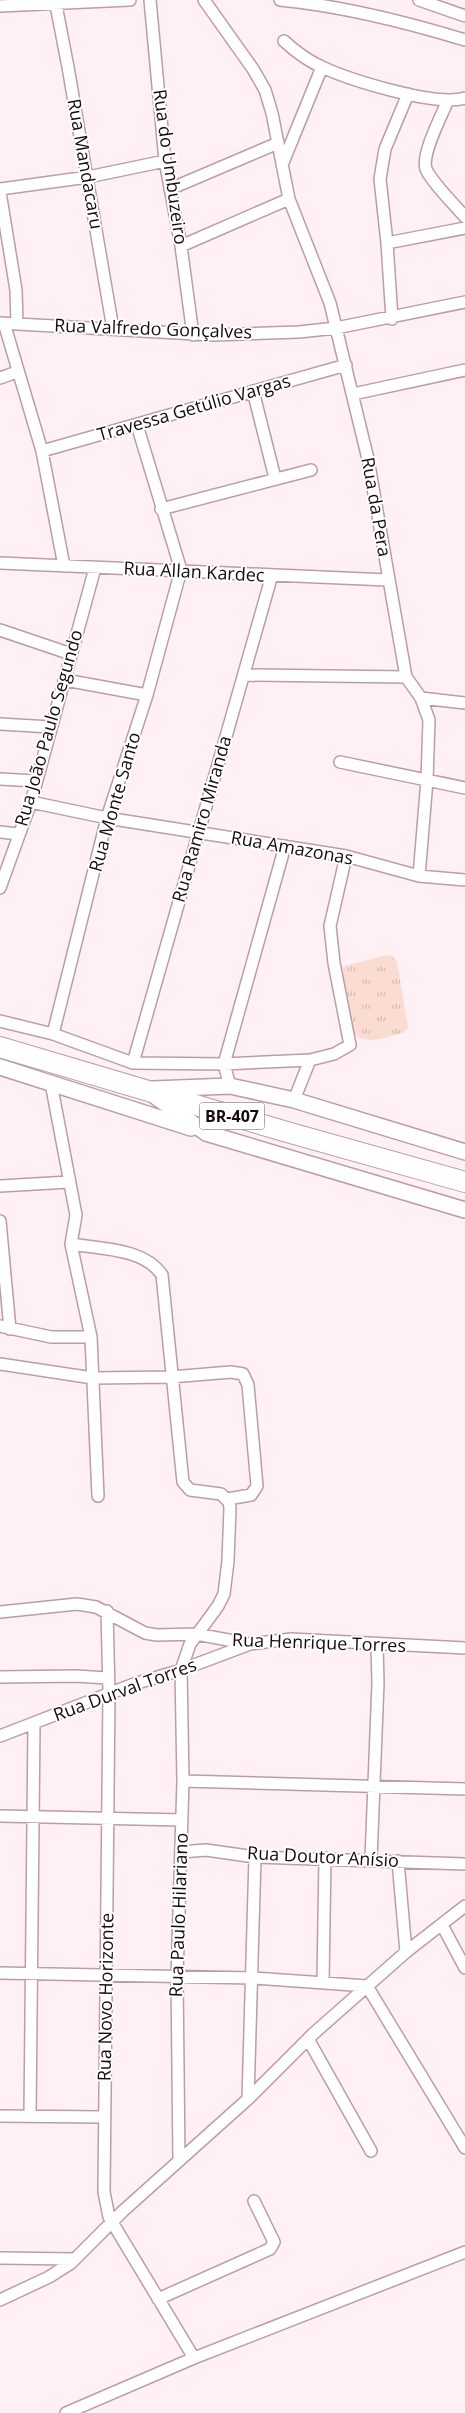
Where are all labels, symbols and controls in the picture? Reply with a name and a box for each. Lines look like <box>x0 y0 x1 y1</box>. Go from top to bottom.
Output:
street label: Rua do Umbuzeiro <box>148 88 194 246</box>
street label: Rua Mandacaru <box>63 97 109 231</box>
street label: Rua Valfredo Gonçalves <box>54 313 252 343</box>
street label: Travessa Getúlio Vargas <box>94 368 293 446</box>
street label: Rua da Pera <box>356 455 398 559</box>
street label: Rua Allan Kardec <box>123 555 266 587</box>
street label: Rua João Paulo Segundo <box>8 627 88 829</box>
street label: Rua Monte Santo <box>83 729 145 874</box>
street label: Rua Ramiro Miranda <box>166 733 236 905</box>
street label: Rua Amazonas <box>229 824 355 870</box>
road number: BR-407 <box>200 1102 264 1130</box>
street label: Rua Henrique Torres <box>232 1627 406 1657</box>
street label: Rua Durval Torres <box>50 1652 200 1726</box>
street label: Rua Paulo Hilariano <box>163 1832 193 1998</box>
street label: Rua Doutor Anísio <box>247 1840 400 1872</box>
street label: Rua Novo Horizonte <box>92 1913 118 2081</box>

